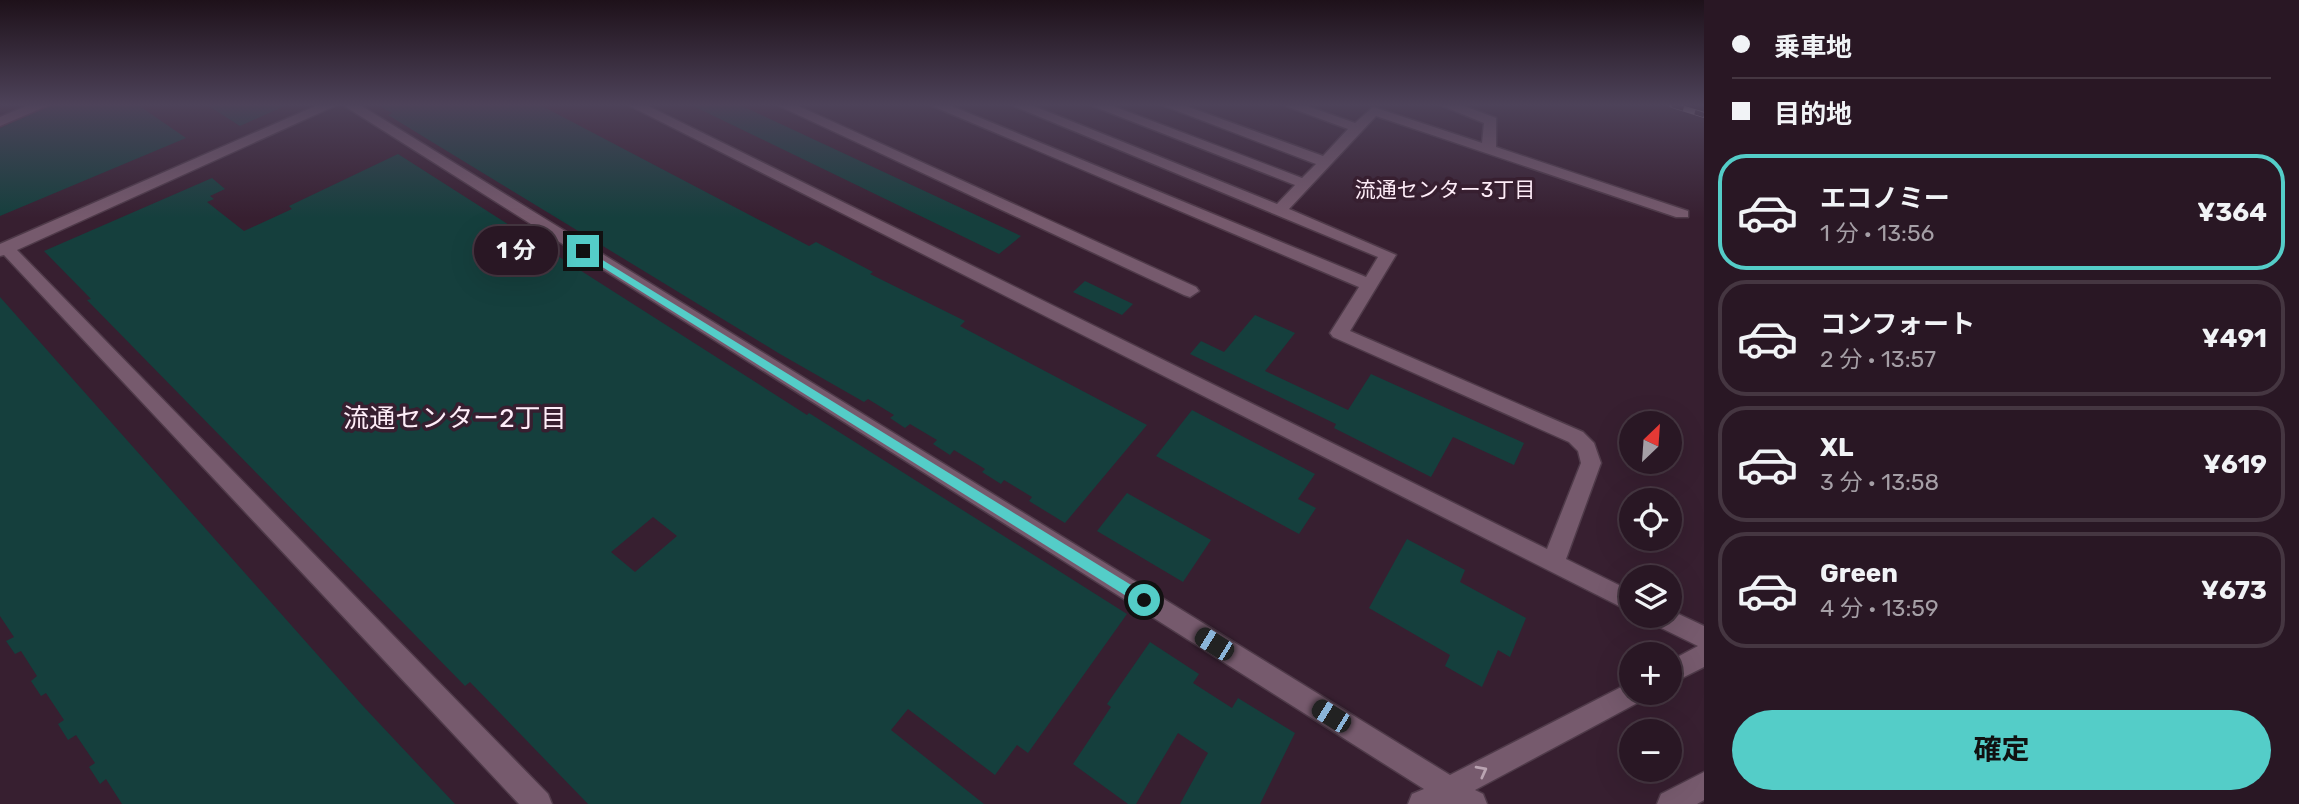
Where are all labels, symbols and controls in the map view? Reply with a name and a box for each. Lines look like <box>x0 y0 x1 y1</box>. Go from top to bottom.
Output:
text: 乗車地 <box>1774 32 1852 63</box>
text: 目的地 <box>1774 99 1852 130</box>
district label: 流通センター3丁目 <box>1355 177 1535 202</box>
icon: car <box>1736 181 1799 244</box>
text: エコノミー <box>1820 183 1950 214</box>
text: ¥364 <box>2197 197 2267 228</box>
text: 1 分 · 13:56 <box>1820 219 1934 247</box>
callout: 1 分 <box>475 226 558 276</box>
route end <box>567 235 599 267</box>
text: 1 分 <box>496 236 536 264</box>
icon: car <box>1736 307 1799 370</box>
text: コンフォート <box>1820 309 1975 340</box>
text: ¥491 <box>2202 323 2267 354</box>
text: 2 分 · 13:57 <box>1820 345 1936 373</box>
district label: 流通センター2丁目 <box>343 403 567 434</box>
north arrow <box>1619 411 1682 474</box>
map controls <box>1619 411 1682 782</box>
text: XL <box>1820 432 1853 463</box>
icon: car <box>1736 433 1799 496</box>
text: ¥619 <box>2203 449 2267 480</box>
text: 3 分 · 13:58 <box>1820 468 1939 496</box>
button: locate <box>1619 488 1682 551</box>
text: Green <box>1820 558 1898 589</box>
icon: car <box>1736 559 1799 622</box>
button: layers <box>1619 565 1682 628</box>
text: ¥673 <box>2201 575 2267 606</box>
route start <box>1128 584 1160 616</box>
text: 4 分 · 13:59 <box>1820 594 1939 622</box>
car <box>1191 624 1238 664</box>
button: + <box>1619 642 1682 705</box>
car <box>1308 696 1355 736</box>
button: 確定 <box>1732 710 2271 790</box>
button: − <box>1619 719 1682 782</box>
one-way arrow <box>1474 766 1487 780</box>

